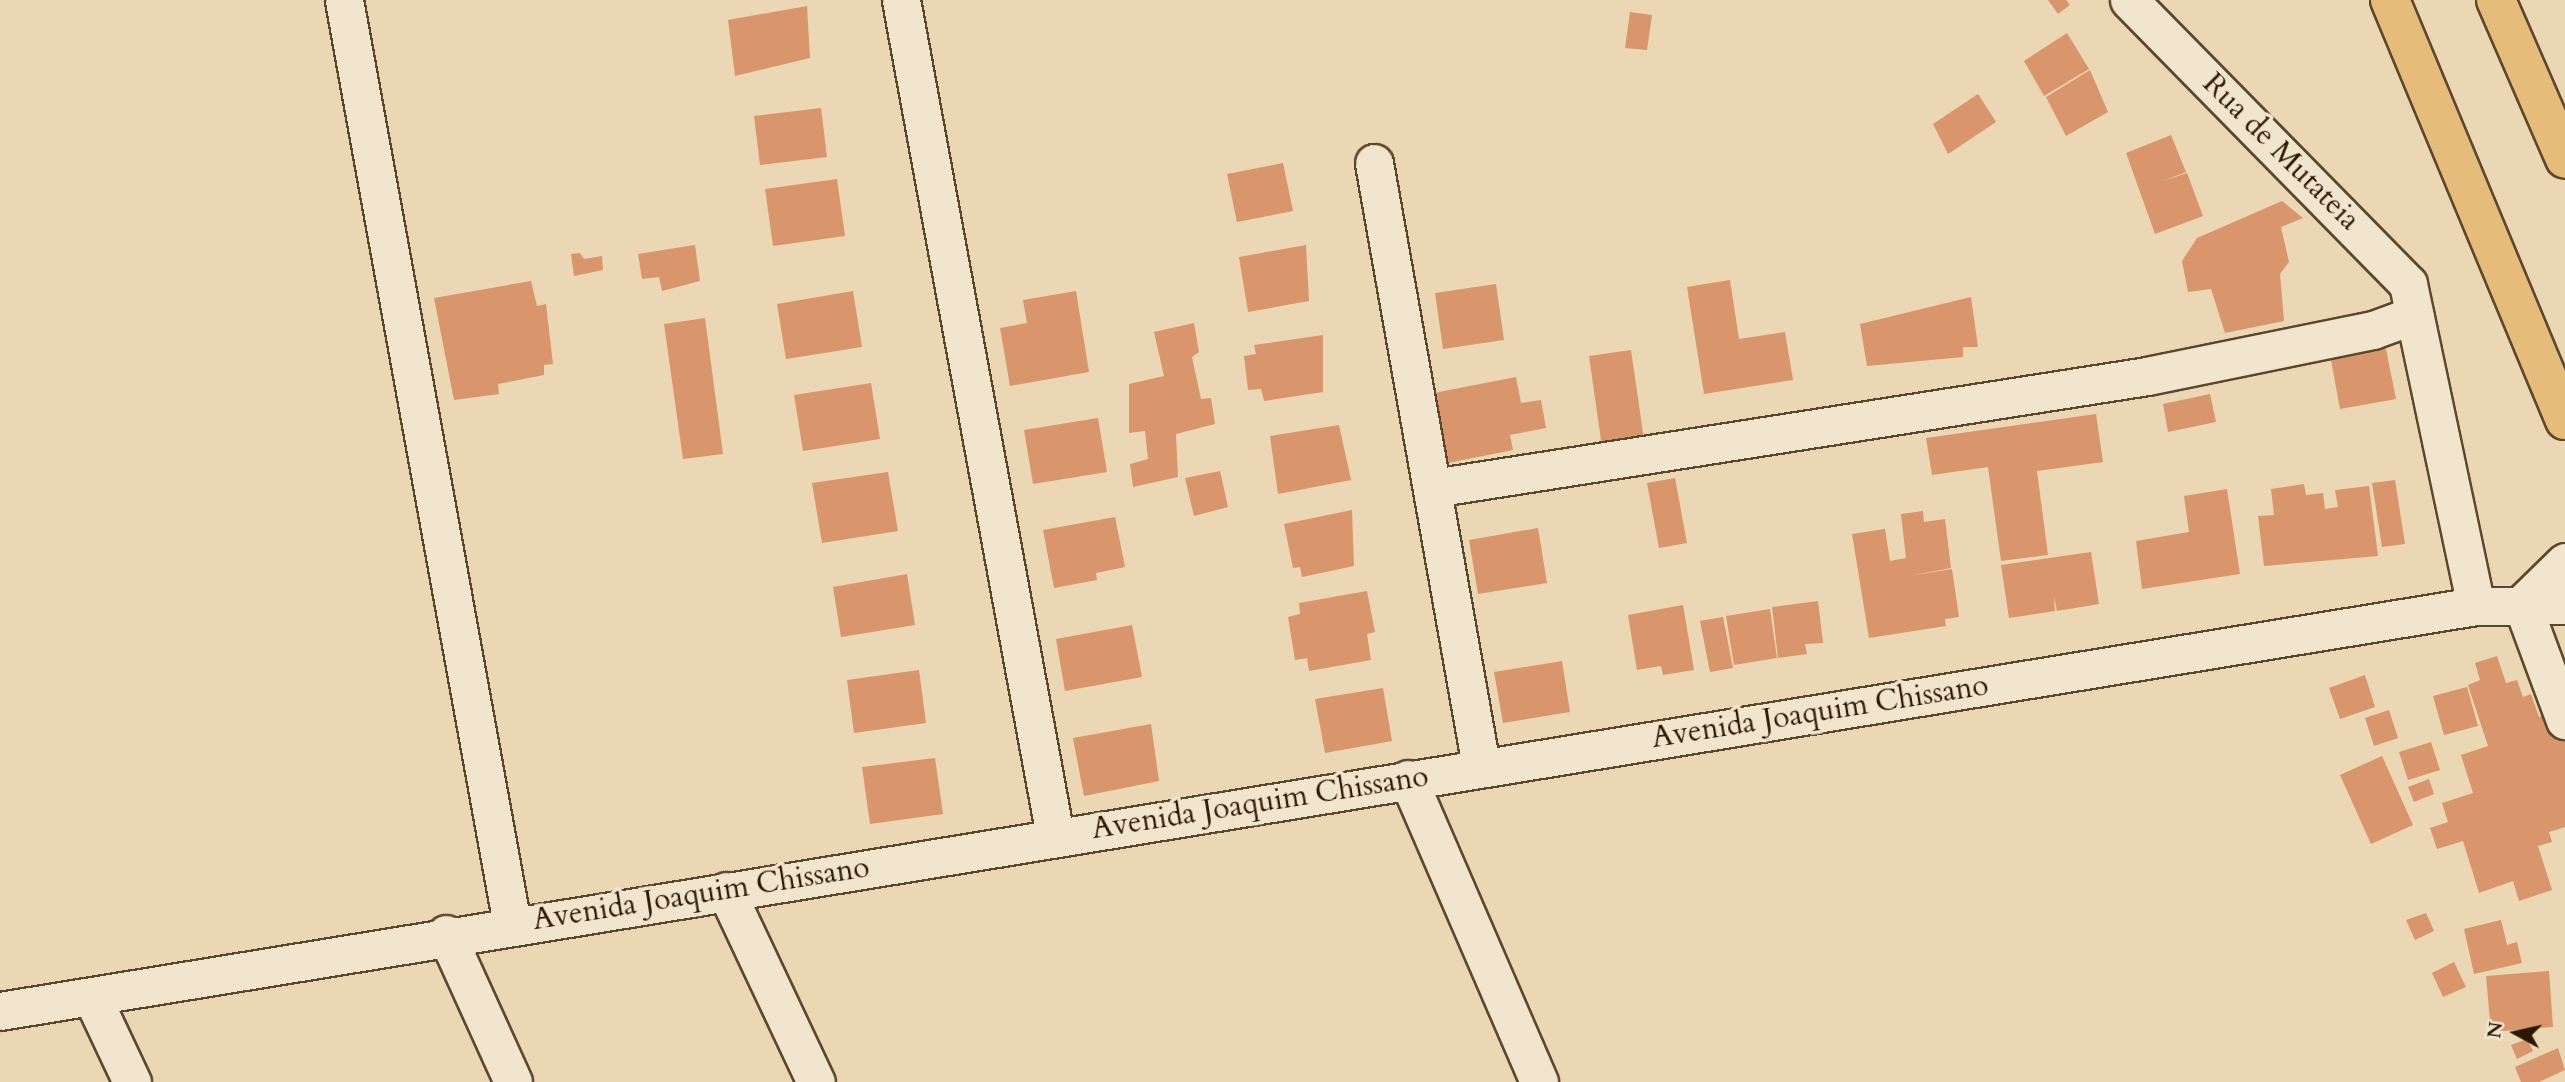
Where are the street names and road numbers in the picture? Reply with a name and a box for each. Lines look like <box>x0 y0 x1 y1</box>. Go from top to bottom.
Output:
street label: Rua de Mutateia <box>2195 66 2367 238</box>
street label: Avenida Joaquim Chissano <box>1649 668 1991 756</box>
street label: Avenida Joaquim Chissano <box>1089 759 1431 847</box>
street label: Avenida Joaquim Chissano <box>530 850 872 938</box>

